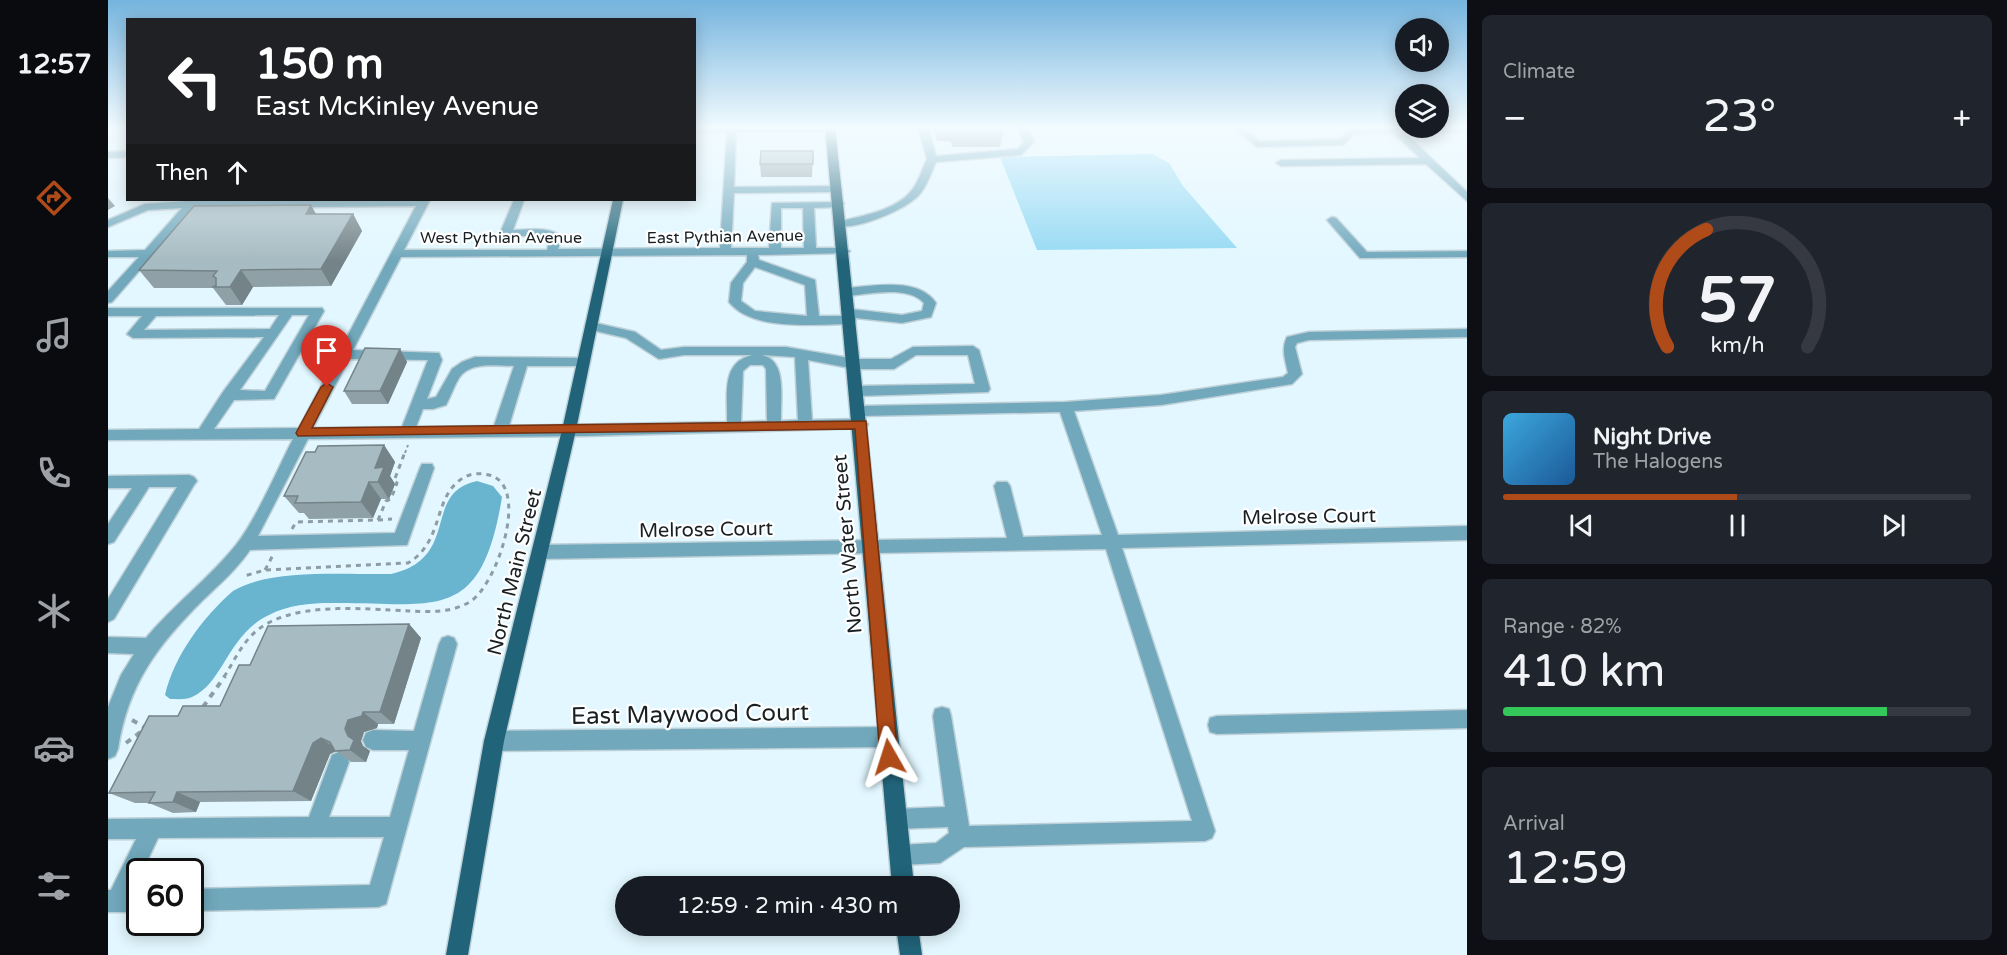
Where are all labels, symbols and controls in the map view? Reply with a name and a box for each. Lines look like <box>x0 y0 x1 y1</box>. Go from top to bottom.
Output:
map controls <box>1395 18 1449 138</box>
button: sound <box>1395 18 1449 72</box>
text: 150 m <box>255 39 384 90</box>
icon: left <box>156 42 234 120</box>
text: 12:57 <box>17 48 91 81</box>
text: Climate <box>1503 60 1575 84</box>
button: layers <box>1395 84 1449 138</box>
text: East McKinley Avenue <box>255 90 539 123</box>
text: 23° <box>1703 90 1776 144</box>
text: − <box>1503 99 1527 138</box>
text: + <box>1952 99 1971 138</box>
icon: ahead <box>221 156 254 189</box>
text: Then <box>156 160 209 186</box>
icon: directions <box>33 177 75 219</box>
street label: East Pythian Avenue <box>647 226 804 248</box>
street label: West Pythian Avenue <box>420 228 582 248</box>
text: 57 <box>1698 264 1776 339</box>
icon: music <box>33 314 75 356</box>
pin <box>301 325 352 387</box>
text: km/h <box>1710 332 1764 358</box>
icon: arrive <box>310 334 343 367</box>
text: Night Drive <box>1593 424 1711 450</box>
text: The Halogens <box>1593 450 1723 474</box>
icon: phone <box>33 452 75 494</box>
street label: North Water Street <box>828 453 868 635</box>
street label: North Main Street <box>483 486 547 658</box>
street label: Melrose Court <box>1242 504 1377 530</box>
icon: previous <box>1565 509 1598 542</box>
icon: pause <box>1721 509 1754 542</box>
icon: next <box>1877 509 1910 542</box>
street label: Melrose Court <box>639 517 774 543</box>
icon: climate <box>33 590 75 632</box>
text: Range · 82% <box>1503 615 1622 639</box>
text: 410 km <box>1503 645 1665 699</box>
street label: East Maywood Court <box>571 698 809 731</box>
position arrow <box>857 725 921 789</box>
icon: car <box>33 727 75 769</box>
text: Arrival <box>1503 812 1565 836</box>
text: 12:59 <box>1503 842 1628 896</box>
speed limit sign: 60 <box>126 858 204 936</box>
icon: filters <box>33 865 75 907</box>
text: 12:59 · 2 min · 430 m <box>677 893 898 919</box>

